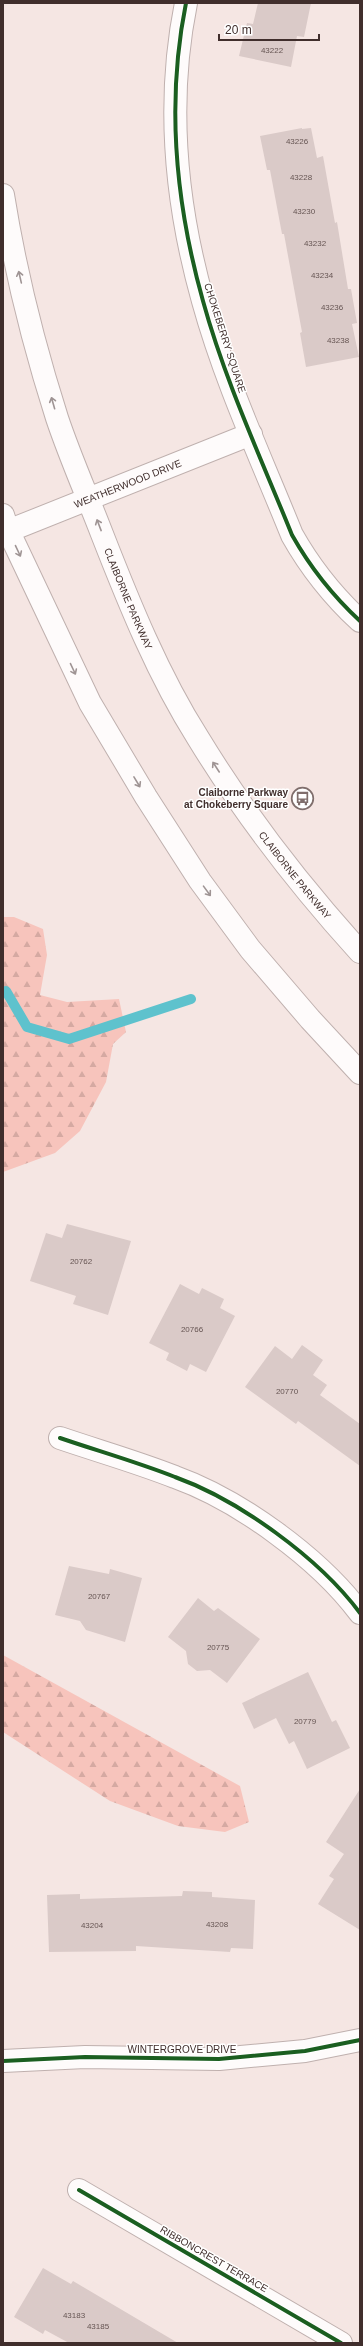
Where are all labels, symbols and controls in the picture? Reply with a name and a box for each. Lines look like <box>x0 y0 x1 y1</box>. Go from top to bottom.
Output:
scale bar <box>219 16 319 42</box>
text: 20 m <box>225 23 252 37</box>
house number: 43222 <box>261 46 284 55</box>
house number: 43226 <box>286 137 309 146</box>
house number: 43228 <box>290 173 313 182</box>
house number: 43230 <box>293 207 316 216</box>
house number: 43232 <box>304 239 327 248</box>
one-way arrow <box>15 271 23 284</box>
house number: 43234 <box>311 271 334 280</box>
street label: CHOKEBERRY SQUARE <box>202 282 248 395</box>
house number: 43236 <box>321 303 344 312</box>
house number: 43238 <box>327 336 350 345</box>
one-way arrow <box>49 397 56 410</box>
street label: WEATHERWOOD DRIVE <box>72 457 183 510</box>
one-way arrow <box>94 519 102 531</box>
one-way arrow <box>15 545 22 557</box>
street label: CLAIBORNE PARKWAY <box>103 546 155 651</box>
one-way arrow <box>70 663 77 675</box>
one-way arrow <box>212 762 220 773</box>
one-way arrow <box>133 776 141 788</box>
bus stop icon: Claiborne Parkway at Chokeberry Square <box>290 785 316 811</box>
place label: Claiborne Parkway at Chokeberry Square <box>184 787 288 810</box>
street label: CLAIBORNE PARKWAY <box>257 829 334 921</box>
one-way arrow <box>203 886 212 897</box>
house number: 20762 <box>70 1257 93 1266</box>
house number: 20766 <box>181 1325 204 1334</box>
house number: 20770 <box>276 1387 299 1396</box>
house number: 20767 <box>88 1592 111 1601</box>
house number: 20775 <box>207 1643 230 1652</box>
house number: 20779 <box>294 1717 317 1726</box>
house number: 43208 <box>206 1920 229 1929</box>
house number: 43204 <box>81 1921 104 1930</box>
street label: WINTERGROVE DRIVE <box>128 2044 237 2055</box>
street label: RIBBONCREST TERRACE <box>158 2224 270 2295</box>
house number: 43183 <box>63 2311 86 2320</box>
house number: 43185 <box>87 2322 110 2331</box>

